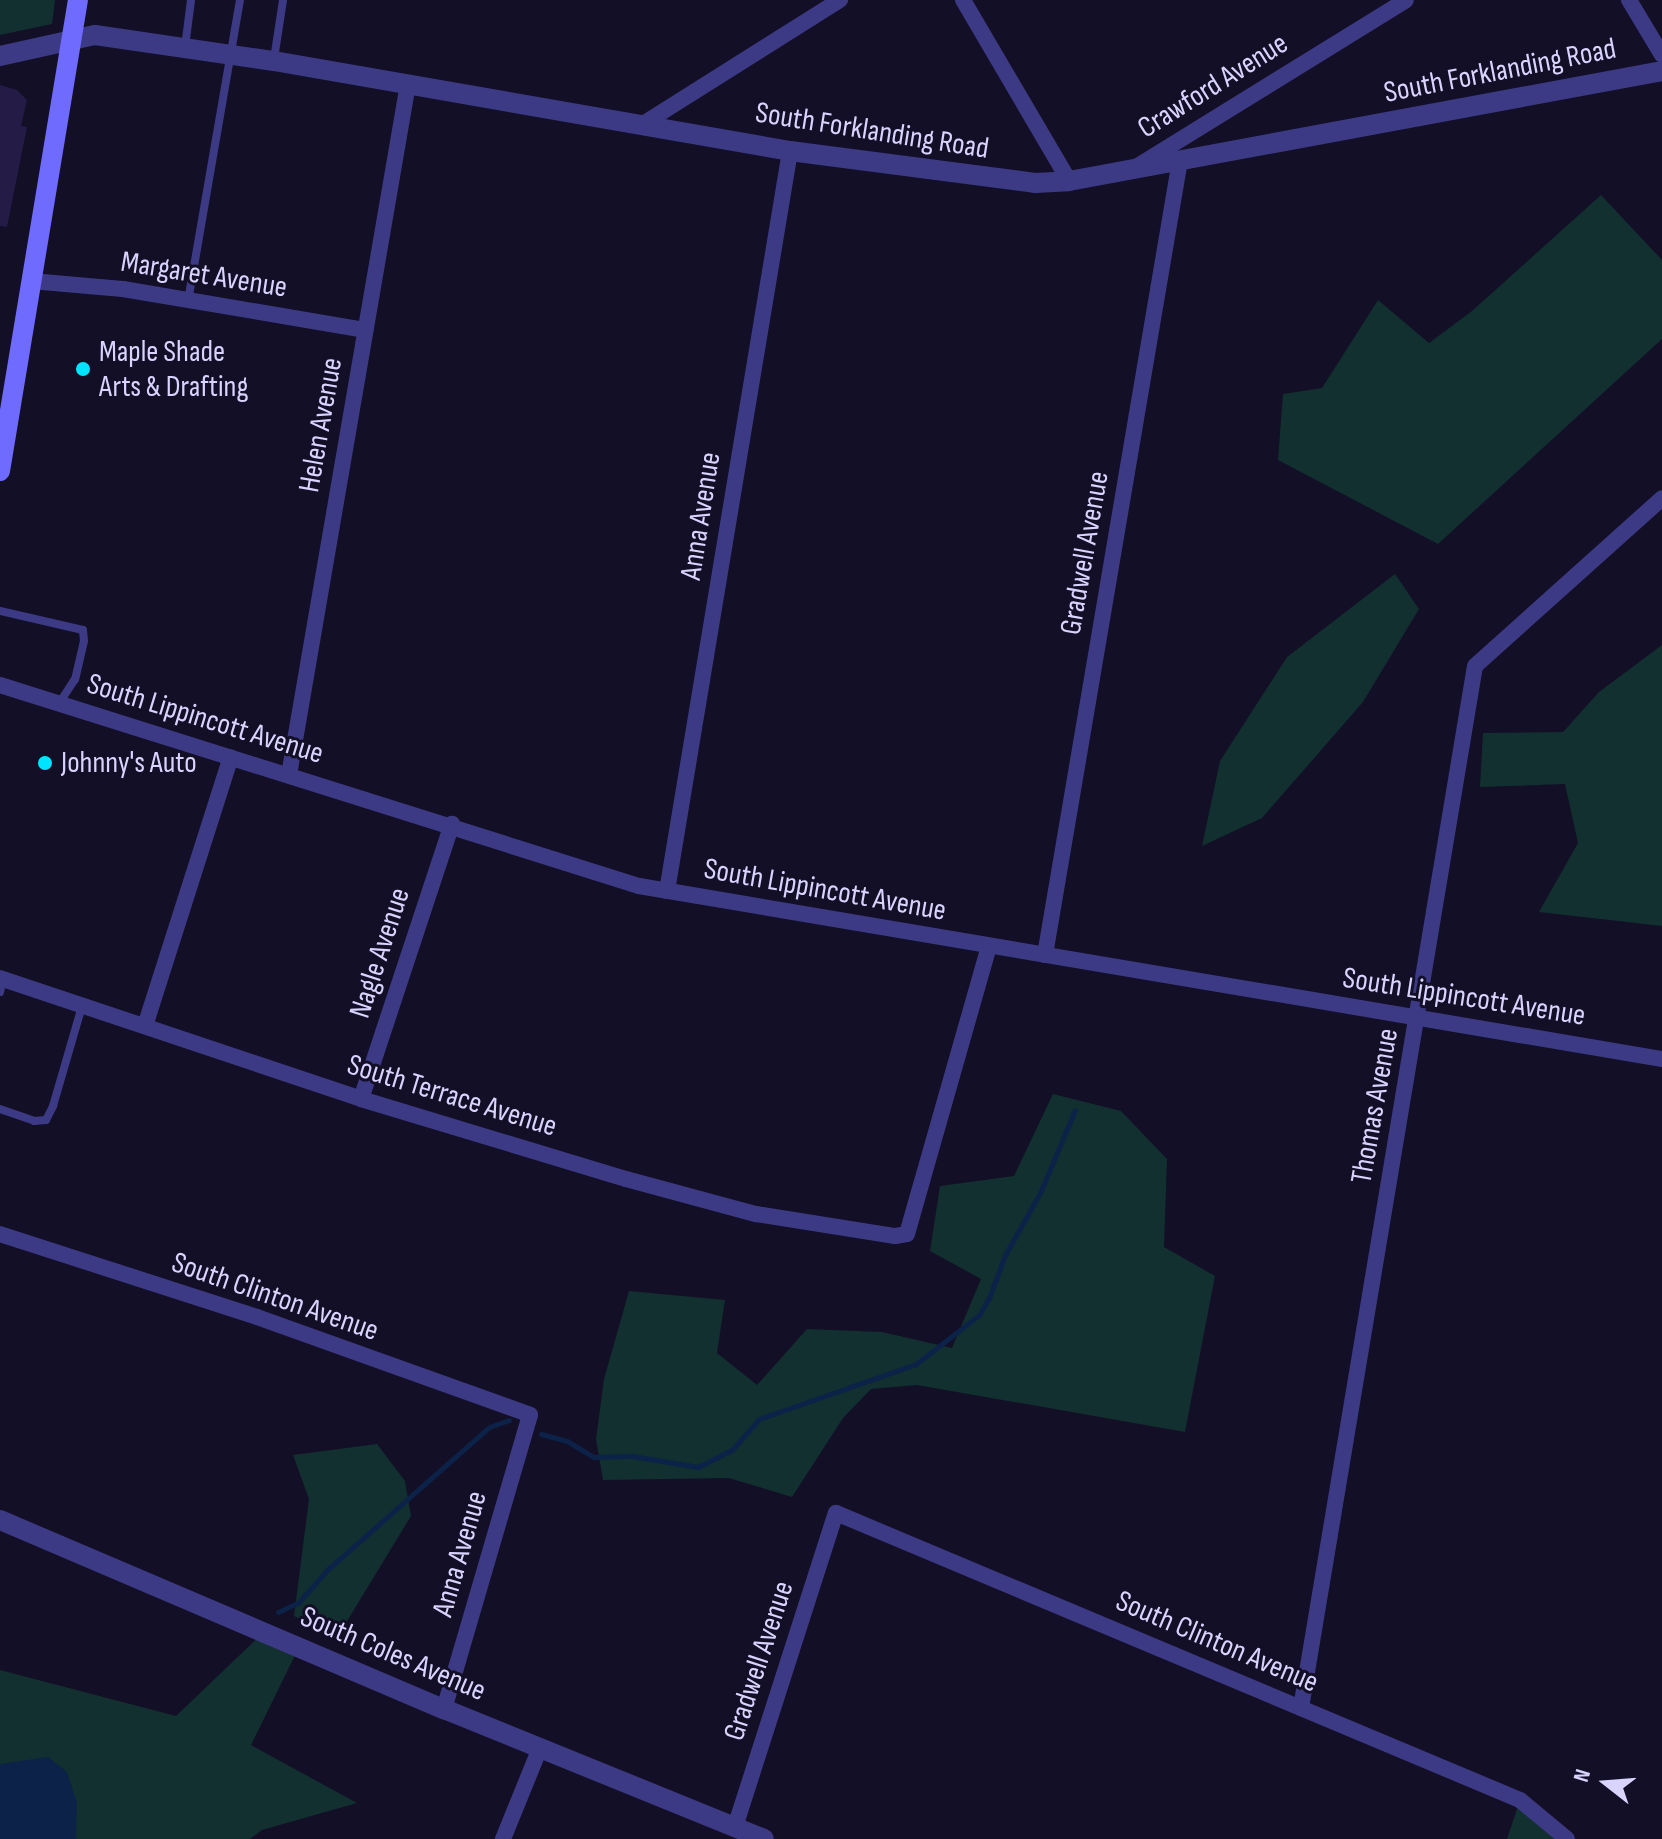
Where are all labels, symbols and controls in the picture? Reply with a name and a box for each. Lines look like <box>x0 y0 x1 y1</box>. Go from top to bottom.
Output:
street label: Crawford Avenue <box>1131 26 1295 146</box>
street label: South Forklanding Road <box>1381 31 1619 111</box>
street label: South Forklanding Road <box>753 95 991 167</box>
street label: Margaret Avenue <box>118 244 290 306</box>
place label: Maple Shade Arts & Drafting <box>99 334 248 404</box>
street label: Helen Avenue <box>291 355 351 495</box>
marker: Maple Shade Arts & Drafting <box>74 360 92 378</box>
street label: Anna Avenue <box>673 450 729 582</box>
street label: Gradwell Avenue <box>1053 468 1117 638</box>
street label: South Lippincott Avenue <box>82 666 328 772</box>
place label: Johnny's Auto <box>61 745 197 781</box>
marker: Johnny's Auto <box>36 754 54 772</box>
street label: South Lippincott Avenue <box>701 851 949 929</box>
street label: Nagle Avenue <box>342 883 418 1023</box>
street label: South Lippincott Avenue <box>1340 960 1588 1034</box>
street label: Thomas Avenue <box>1344 1026 1406 1186</box>
street label: South Terrace Avenue <box>343 1047 561 1145</box>
street label: South Clinton Avenue <box>167 1245 383 1349</box>
street label: Anna Avenue <box>425 1487 495 1621</box>
street label: Gradwell Avenue <box>716 1577 802 1745</box>
street label: South Clinton Avenue <box>1110 1583 1324 1701</box>
street label: South Coles Avenue <box>295 1599 491 1709</box>
north arrow <box>1566 1743 1646 1823</box>
text: N <box>1568 1766 1597 1785</box>

